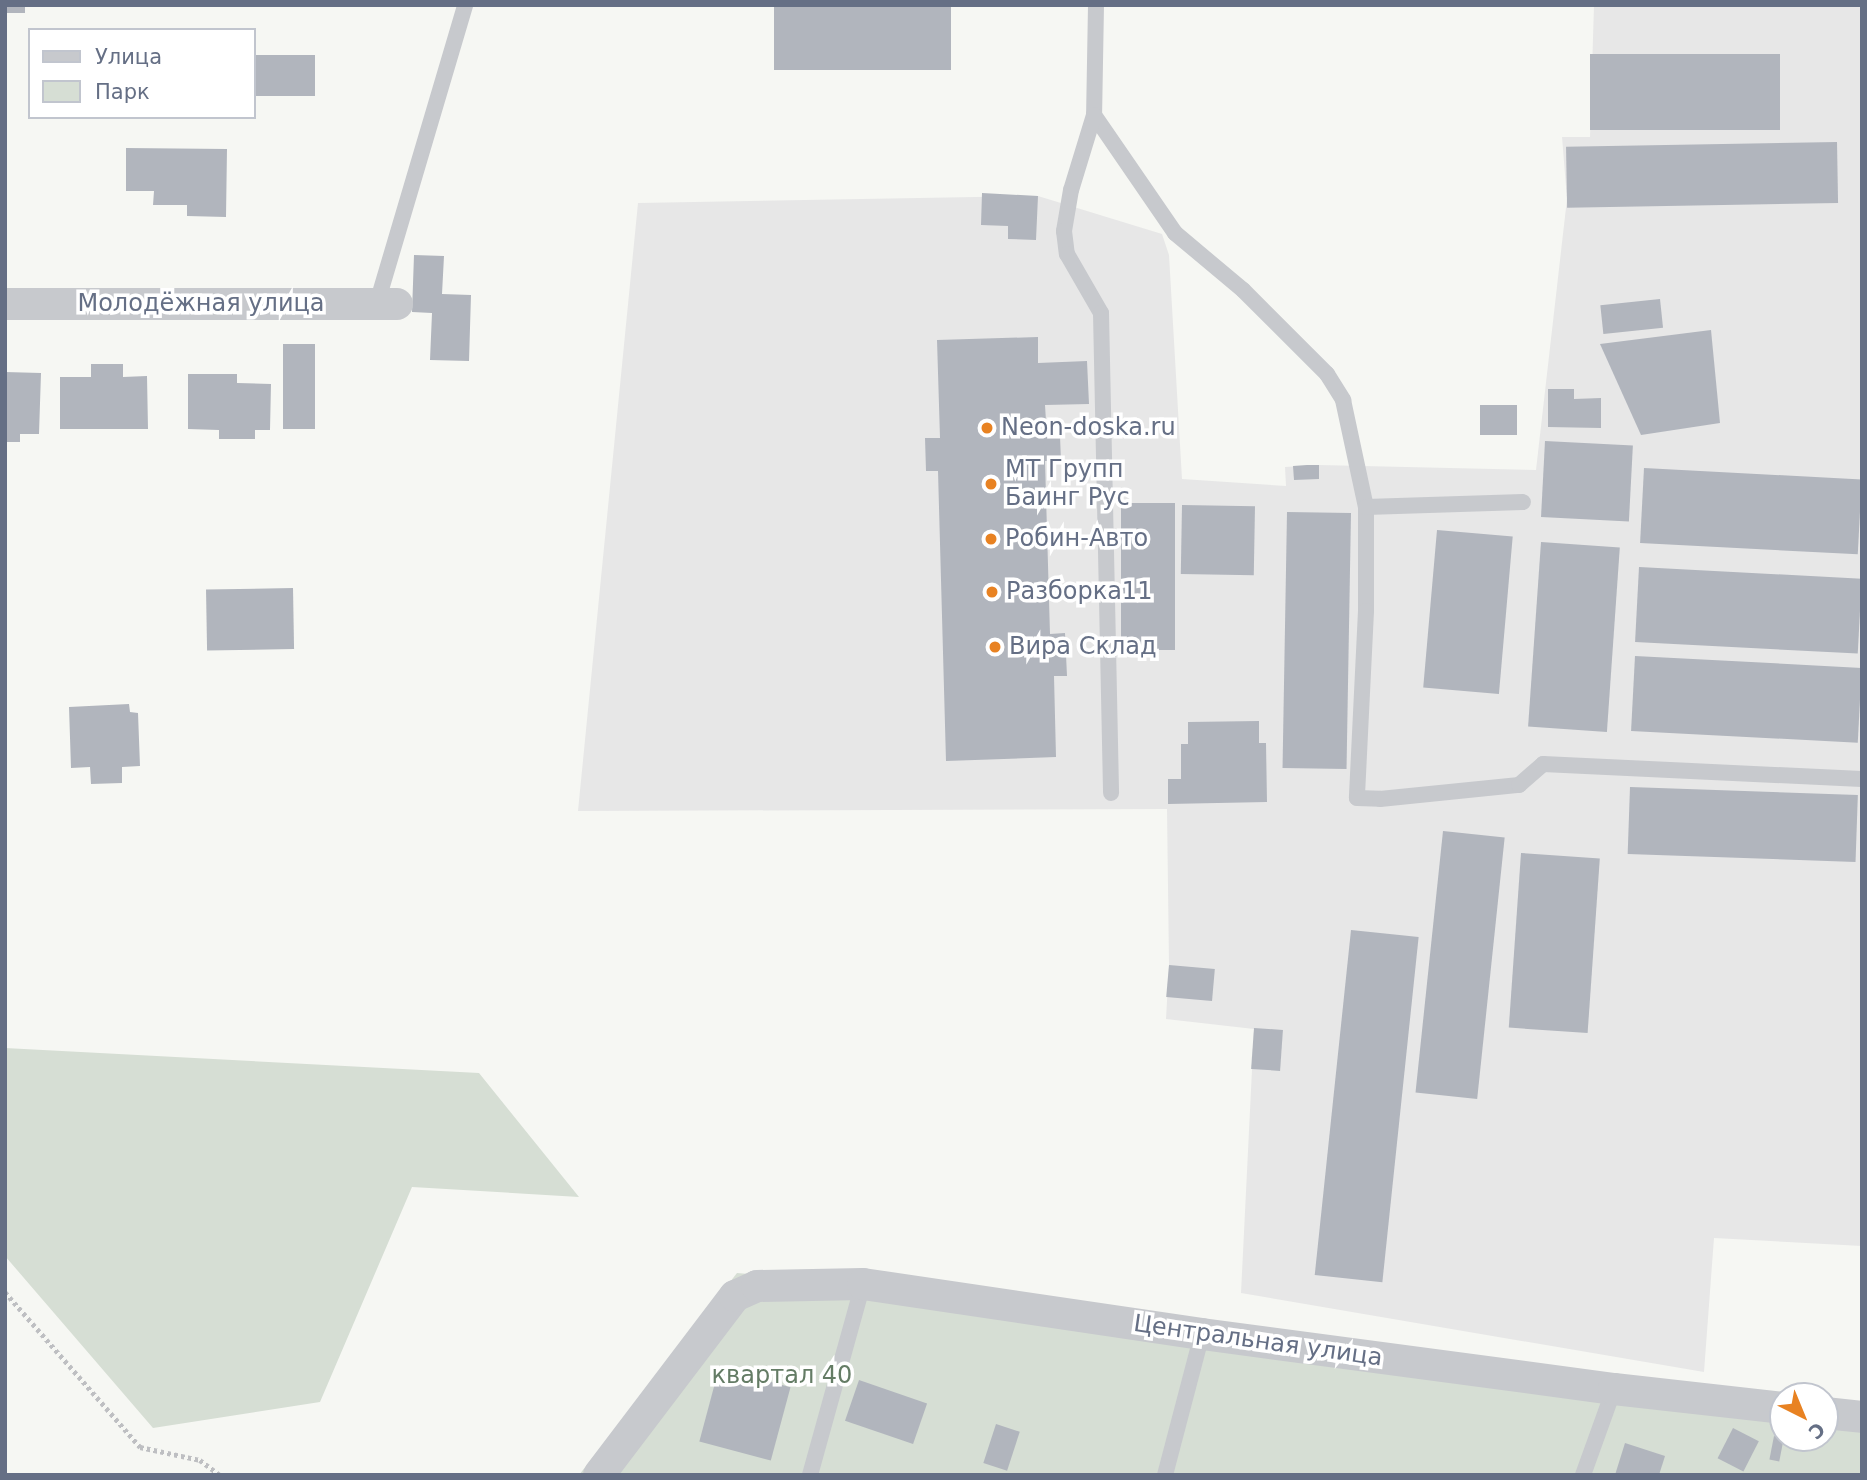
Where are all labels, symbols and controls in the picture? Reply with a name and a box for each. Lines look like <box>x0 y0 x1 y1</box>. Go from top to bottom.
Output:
legend <box>28 28 256 119</box>
text: Улица <box>95 45 162 69</box>
text: Парк <box>95 80 150 104</box>
street label: Молодёжная улица <box>77 290 325 318</box>
place label: Neon-doska.ru <box>1001 414 1176 442</box>
marker: Neon-doska.ru <box>979 420 995 436</box>
place label: МТ Групп Баинг Рус <box>1005 456 1130 512</box>
marker: МТ Групп Баинг Рус <box>983 476 999 492</box>
place label: Робин-Авто <box>1005 525 1148 553</box>
marker: Робин-Авто <box>983 531 999 547</box>
place label: Разборка11 <box>1006 578 1152 606</box>
marker: Разборка11 <box>984 584 1000 600</box>
place label: Вира Склад <box>1009 633 1157 661</box>
marker: Вира Склад <box>987 639 1003 655</box>
street label: Центральная улица <box>1132 1309 1384 1373</box>
park label: квартал 40 <box>712 1362 852 1390</box>
north arrow <box>1769 1382 1839 1452</box>
text: С <box>1804 1418 1830 1444</box>

